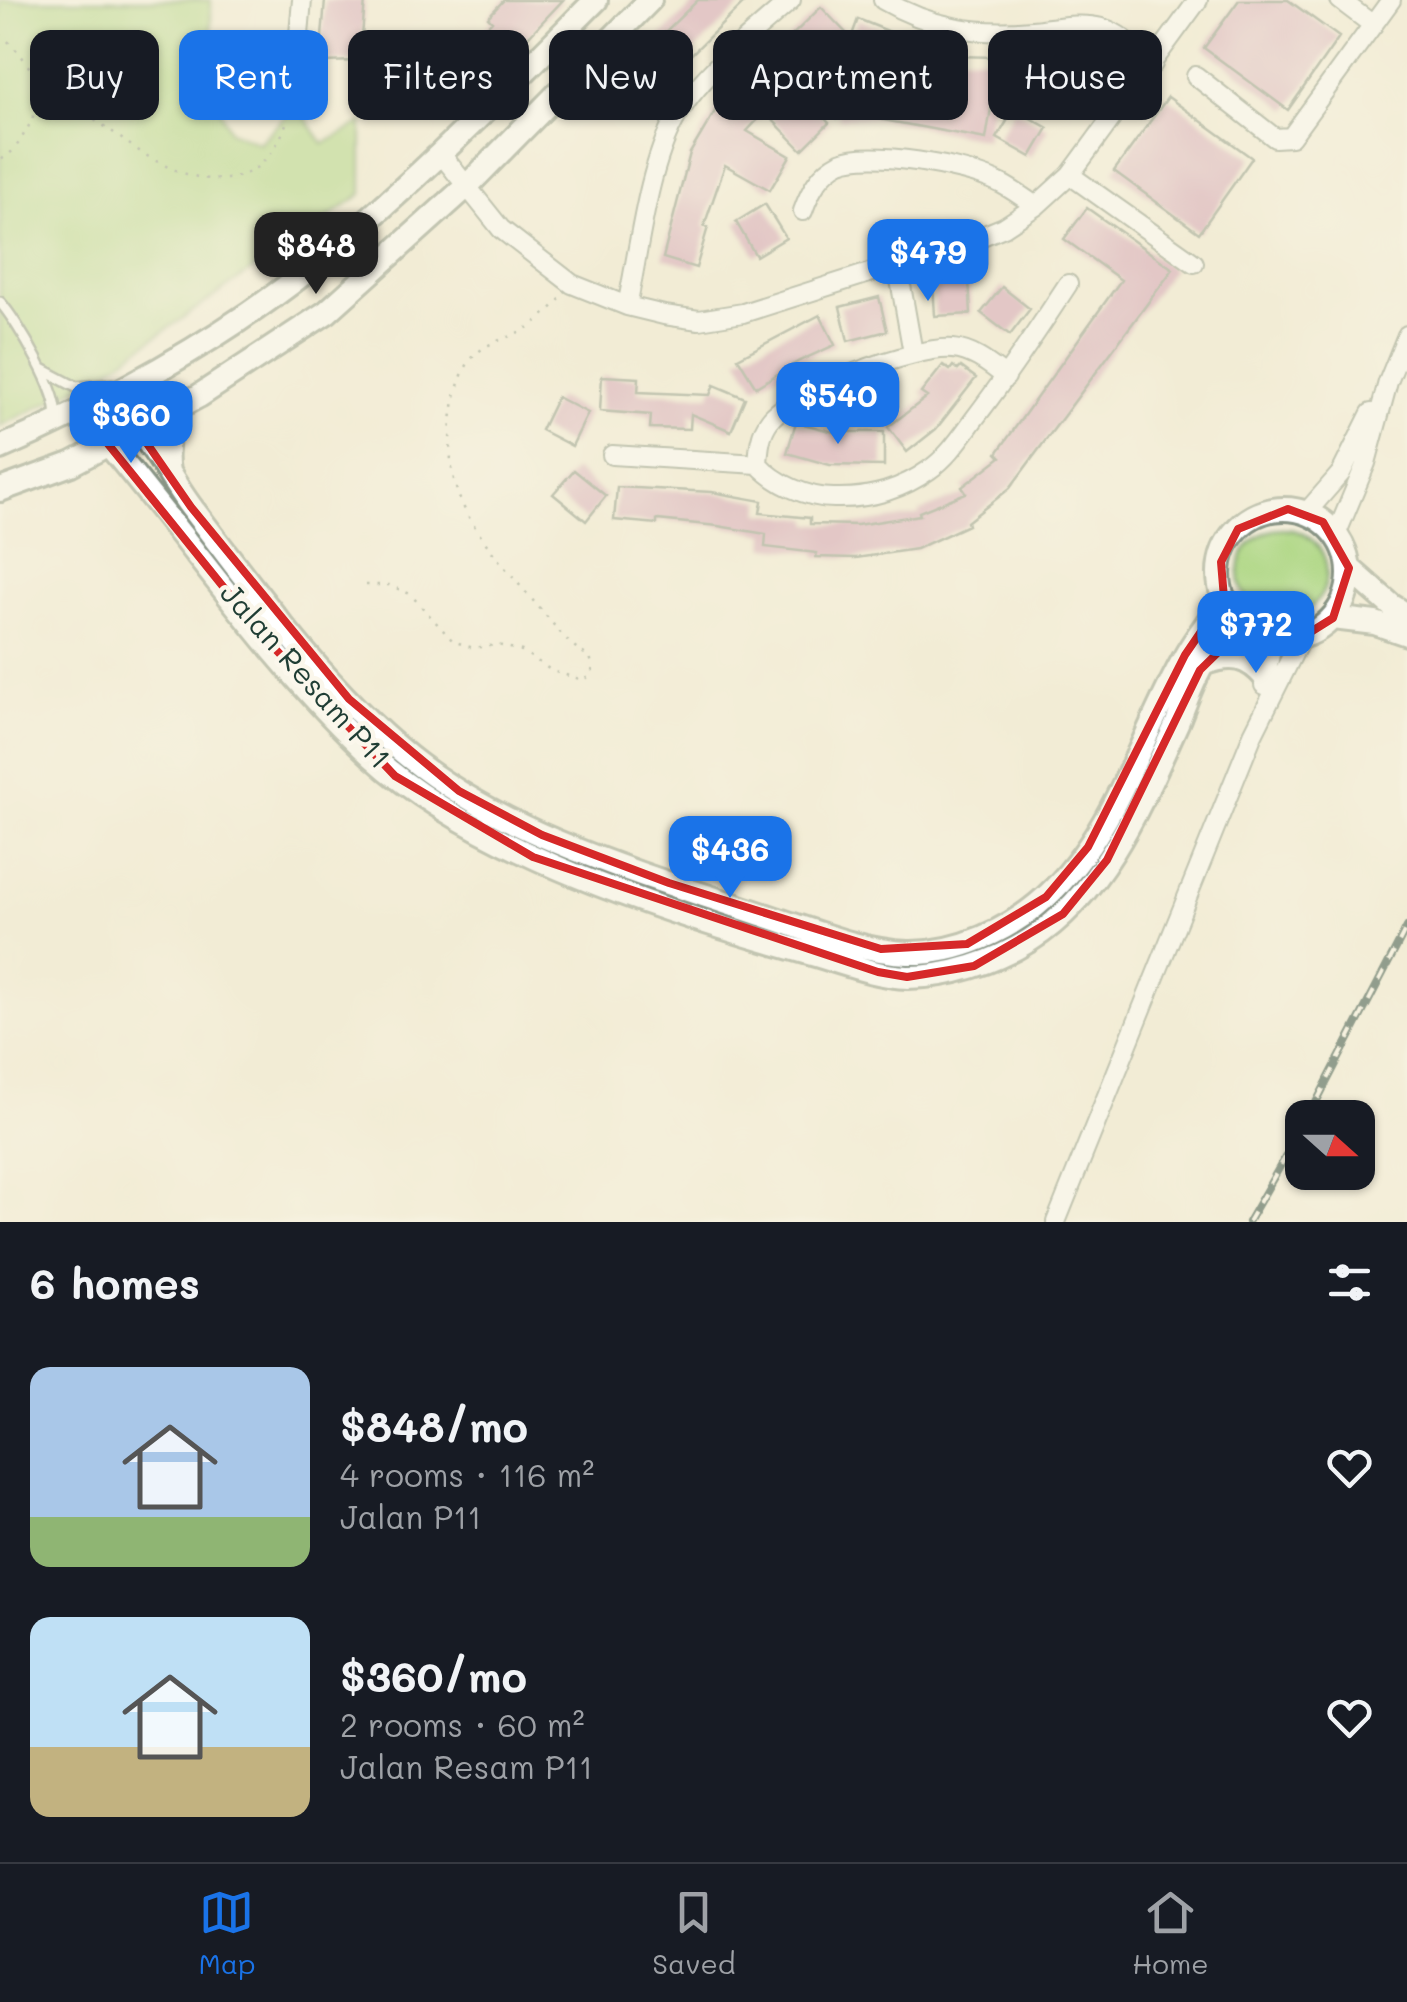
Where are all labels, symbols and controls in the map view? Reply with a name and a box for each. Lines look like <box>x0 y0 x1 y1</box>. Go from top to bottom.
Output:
chip: Buy <box>30 30 159 120</box>
chip: Rent <box>179 30 328 120</box>
chip: Filters <box>348 30 529 120</box>
chip: New <box>549 30 693 120</box>
chip: Apartment <box>713 30 968 120</box>
chip: House <box>988 30 1162 120</box>
pin: $848 <box>257 212 375 297</box>
pin: $479 <box>869 219 987 304</box>
text: $848 <box>276 223 356 265</box>
text: $479 <box>889 230 967 272</box>
pin: $540 <box>779 362 897 447</box>
text: $540 <box>798 373 878 415</box>
pin: $360 <box>72 381 190 466</box>
text: $360 <box>92 392 170 434</box>
street label: Jalan Resam P11 <box>212 573 401 776</box>
pin: $772 <box>1197 591 1315 676</box>
text: $772 <box>1219 602 1293 644</box>
pin: $436 <box>671 816 789 901</box>
text: $436 <box>691 827 769 869</box>
north arrow <box>1285 1100 1375 1190</box>
map controls <box>1285 1100 1375 1190</box>
text: 6 homes <box>30 1255 200 1310</box>
icon: filters <box>1322 1255 1377 1310</box>
text: $848/mo <box>340 1398 528 1453</box>
icon: home <box>110 1407 230 1527</box>
icon: heart <box>1322 1440 1377 1495</box>
text: 4 rooms · 116 m² <box>340 1453 594 1495</box>
text: Jalan P11 <box>340 1495 482 1537</box>
text: $360/mo <box>340 1648 527 1703</box>
icon: home <box>110 1657 230 1777</box>
icon: heart <box>1322 1690 1377 1745</box>
text: 2 rooms · 60 m² <box>340 1703 584 1745</box>
text: Jalan Resam P11 <box>340 1745 593 1787</box>
tab: Map <box>198 1885 255 1981</box>
tab: Saved <box>652 1885 735 1981</box>
tab: Home <box>1132 1885 1209 1981</box>

